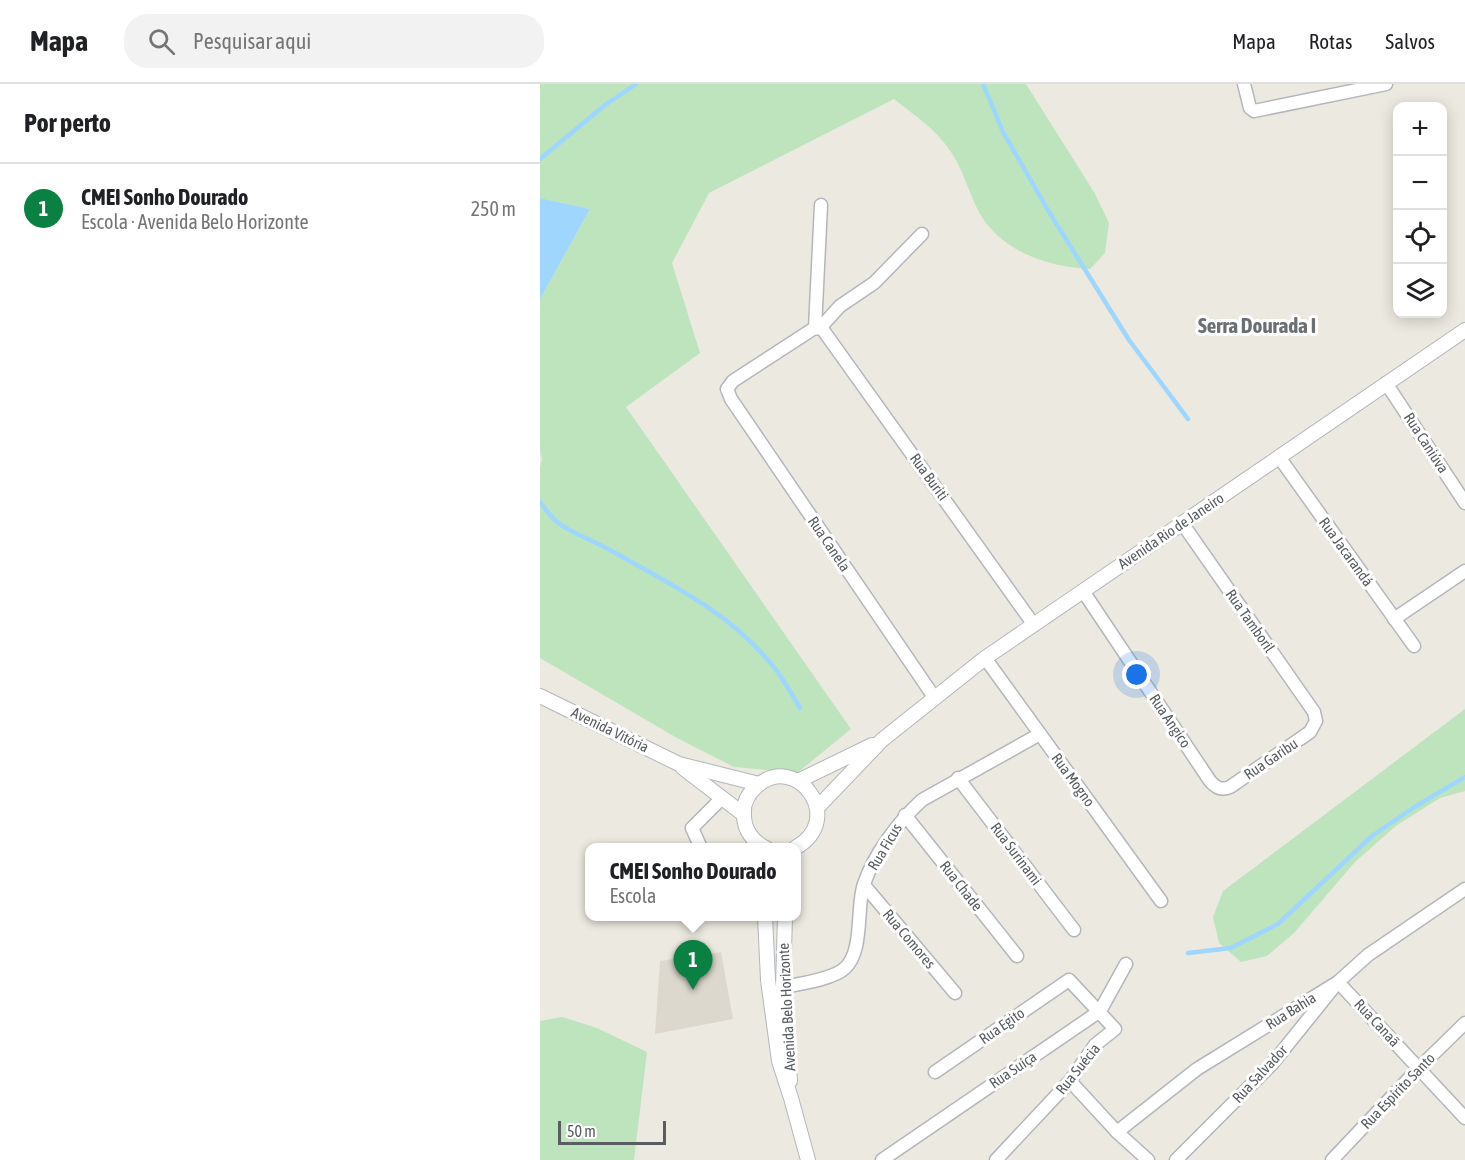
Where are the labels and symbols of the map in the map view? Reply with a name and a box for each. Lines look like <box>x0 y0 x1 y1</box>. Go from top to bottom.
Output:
district label: Serra Dourada I <box>1198 313 1316 337</box>
street label: Rua Caniúva <box>1401 409 1452 476</box>
street label: Rua Buriti <box>907 450 952 503</box>
street label: Avenida Rio de Janeiro <box>1115 489 1227 572</box>
street label: Rua Canela <box>805 513 854 574</box>
street label: Rua Jacarandá <box>1316 514 1377 589</box>
street label: Rua Tamboril <box>1222 586 1278 656</box>
your location <box>1122 660 1151 689</box>
street label: Rua Angico <box>1146 691 1194 751</box>
street label: Avenida Vitória <box>569 704 652 756</box>
street label: Rua Garibu <box>1241 735 1301 783</box>
street label: Rua Mogno <box>1048 750 1098 810</box>
street label: Rua Surinami <box>987 819 1045 888</box>
street label: Rua Ficus <box>864 820 905 873</box>
street label: Rua Chade <box>937 857 986 914</box>
street label: Rua Comores <box>880 906 939 972</box>
pin: 1 <box>674 940 712 990</box>
street label: Avenida Belo Horizonte <box>775 942 798 1071</box>
street label: Rua Bahia <box>1263 989 1319 1033</box>
street label: Rua Canaã <box>1351 995 1404 1050</box>
street label: Rua Egito <box>976 1004 1028 1047</box>
street label: Rua Suécia <box>1052 1040 1103 1097</box>
street label: Rua Salvador <box>1229 1041 1291 1106</box>
street label: Rua Suíça <box>986 1048 1040 1092</box>
street label: Rua Espírito Santo <box>1357 1049 1438 1132</box>
scale bar <box>558 1118 666 1146</box>

